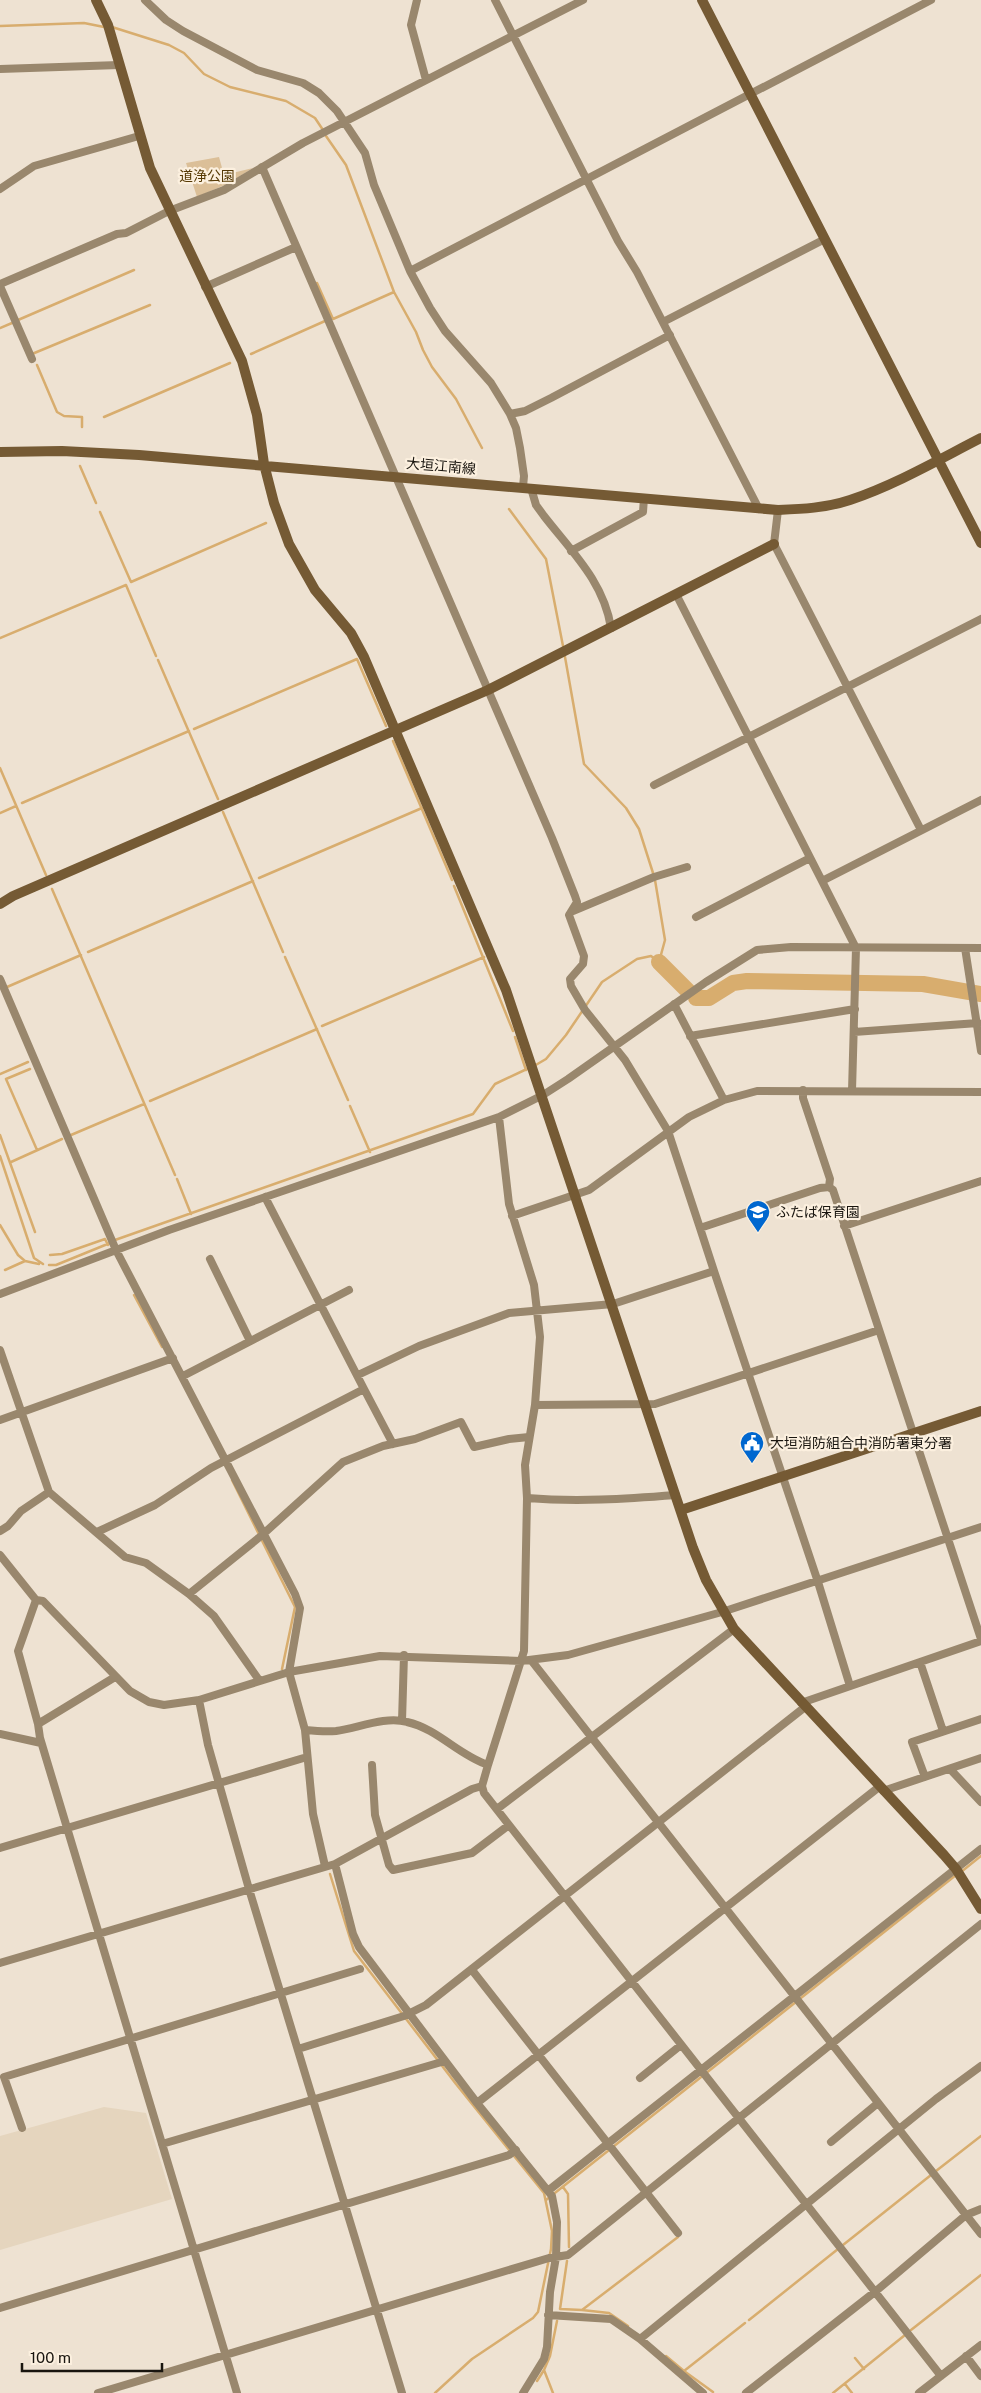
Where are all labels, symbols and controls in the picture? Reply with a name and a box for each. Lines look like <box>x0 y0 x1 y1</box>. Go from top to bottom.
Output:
park label: 道浄公園 <box>179 168 235 184</box>
street label: 大垣江南線 <box>405 455 477 477</box>
school or university icon: ふたば保育園 <box>745 1199 771 1233</box>
place label: ふたば保育園 <box>776 1204 860 1220</box>
public building icon: 大垣消防組合中消防署東分署 <box>739 1430 765 1464</box>
place label: 大垣消防組合中消防署東分署 <box>770 1435 952 1451</box>
scale bar <box>22 2340 162 2372</box>
text: 100 m <box>30 2349 71 2366</box>

